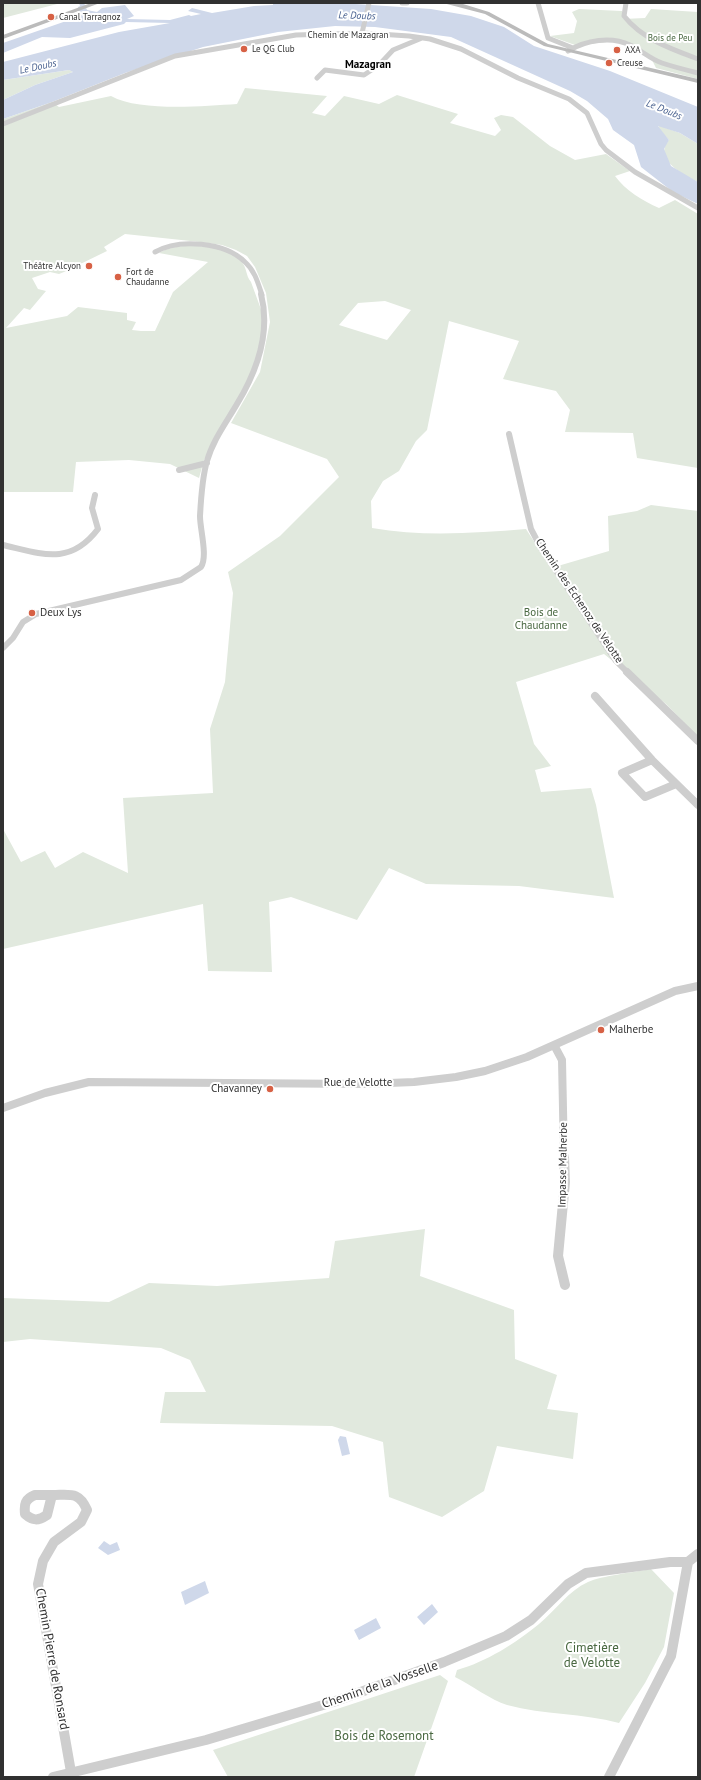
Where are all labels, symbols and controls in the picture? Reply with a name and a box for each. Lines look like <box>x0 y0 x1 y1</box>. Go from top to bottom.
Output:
water label: Le Doubs <box>338 9 376 23</box>
marker: Canal Tarragnoz <box>46 12 56 22</box>
place label: Canal Tarragnoz <box>59 12 120 22</box>
street label: Chemin de Mazagran <box>308 30 388 40</box>
park label: Bois de Peu <box>648 33 692 43</box>
marker: Le QG Club <box>239 44 249 54</box>
place label: Le QG Club <box>252 44 295 54</box>
marker: AXA <box>612 45 622 55</box>
place label: AXA <box>625 45 641 55</box>
water label: Le Doubs <box>18 57 58 77</box>
district label: Mazagran <box>345 58 391 72</box>
marker: Creuse <box>604 58 614 68</box>
place label: Creuse <box>617 58 643 68</box>
water label: Le Doubs <box>644 97 684 123</box>
place label: Théâtre Alcyon <box>23 261 81 271</box>
marker: Théâtre Alcyon <box>84 261 94 271</box>
place label: Fort de Chaudanne <box>126 267 169 288</box>
marker: Fort de Chaudanne <box>113 272 123 282</box>
street label: Chemin des Echenoz de Velotte <box>532 536 626 666</box>
place label: Deux Lys <box>40 606 82 620</box>
park label: Bois de Chaudanne <box>515 606 567 632</box>
marker: Deux Lys <box>27 608 37 618</box>
place label: Malherbe <box>609 1023 653 1037</box>
marker: Malherbe <box>596 1025 606 1035</box>
street label: Rue de Velotte <box>324 1076 392 1090</box>
place label: Chavanney <box>211 1082 262 1096</box>
marker: Chavanney <box>265 1084 275 1094</box>
street label: Impasse Malherbe <box>556 1122 570 1208</box>
street label: Chemin Pierre de Ronsard <box>32 1587 72 1731</box>
park label: Cimetière de Velotte <box>564 1640 620 1671</box>
street label: Chemin de la Vosselle <box>320 1658 440 1712</box>
park label: Bois de Rosemont <box>334 1728 434 1744</box>

